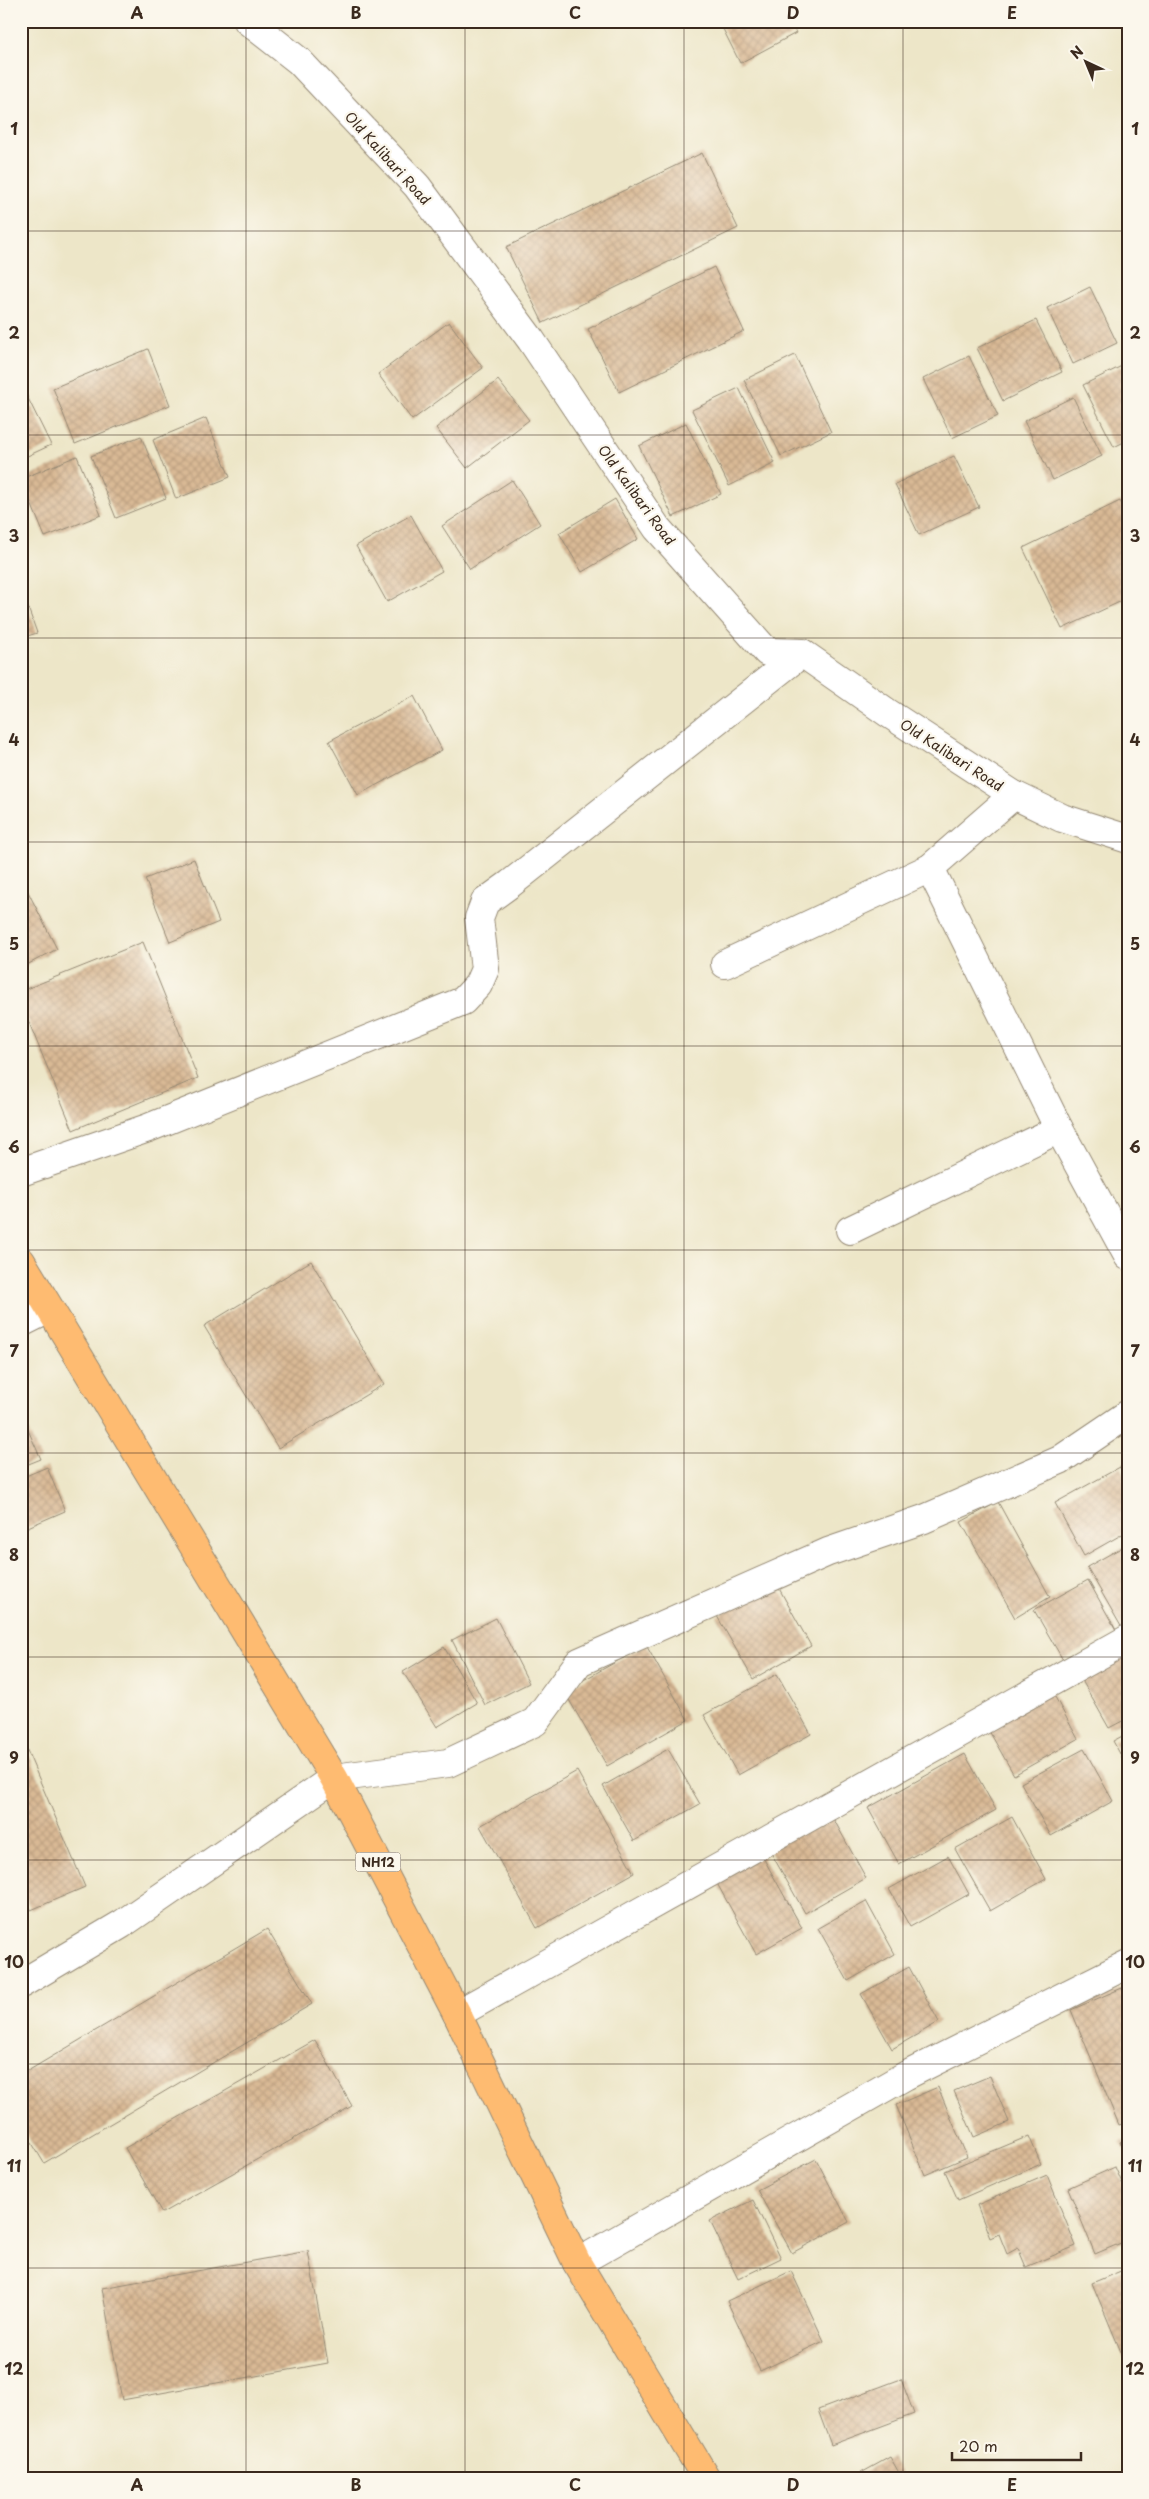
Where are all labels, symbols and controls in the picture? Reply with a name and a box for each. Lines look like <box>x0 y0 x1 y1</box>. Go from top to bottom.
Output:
text: A <box>131 0 144 24</box>
text: B <box>351 0 362 24</box>
text: C <box>569 0 581 24</box>
text: D <box>787 0 799 24</box>
text: E <box>1007 0 1017 24</box>
north arrow <box>1062 38 1112 88</box>
text: N <box>1065 41 1088 64</box>
street label: Old Kalibari Road <box>340 106 436 210</box>
text: 1 <box>10 116 18 140</box>
text: 1 <box>1131 116 1139 140</box>
text: 2 <box>8 320 20 344</box>
text: 2 <box>1129 320 1141 344</box>
street label: Old Kalibari Road <box>593 440 681 550</box>
text: 3 <box>9 523 19 547</box>
text: 3 <box>1130 523 1140 547</box>
street label: Old Kalibari Road <box>896 714 1008 796</box>
text: 4 <box>9 727 20 751</box>
text: 4 <box>1130 727 1141 751</box>
text: 5 <box>9 931 19 955</box>
text: 5 <box>1130 931 1140 955</box>
text: 6 <box>8 1134 20 1158</box>
text: 6 <box>1129 1134 1141 1158</box>
text: 7 <box>9 1338 19 1362</box>
text: 7 <box>1130 1338 1140 1362</box>
text: 8 <box>9 1542 19 1566</box>
text: 8 <box>1130 1542 1140 1566</box>
text: 9 <box>9 1745 19 1769</box>
text: 9 <box>1130 1745 1140 1769</box>
road number: NH12 <box>356 1852 400 1871</box>
text: 10 <box>4 1949 24 1973</box>
text: 10 <box>1125 1949 1145 1973</box>
text: 11 <box>7 2153 21 2177</box>
text: 11 <box>1128 2153 1142 2177</box>
text: 12 <box>5 2356 23 2380</box>
text: 12 <box>1126 2356 1144 2380</box>
scale bar <box>952 2429 1080 2461</box>
text: 20 m <box>959 2434 998 2457</box>
text: A <box>131 2472 144 2496</box>
text: B <box>351 2472 362 2496</box>
text: C <box>569 2472 581 2496</box>
text: D <box>787 2472 799 2496</box>
text: E <box>1007 2472 1017 2496</box>

